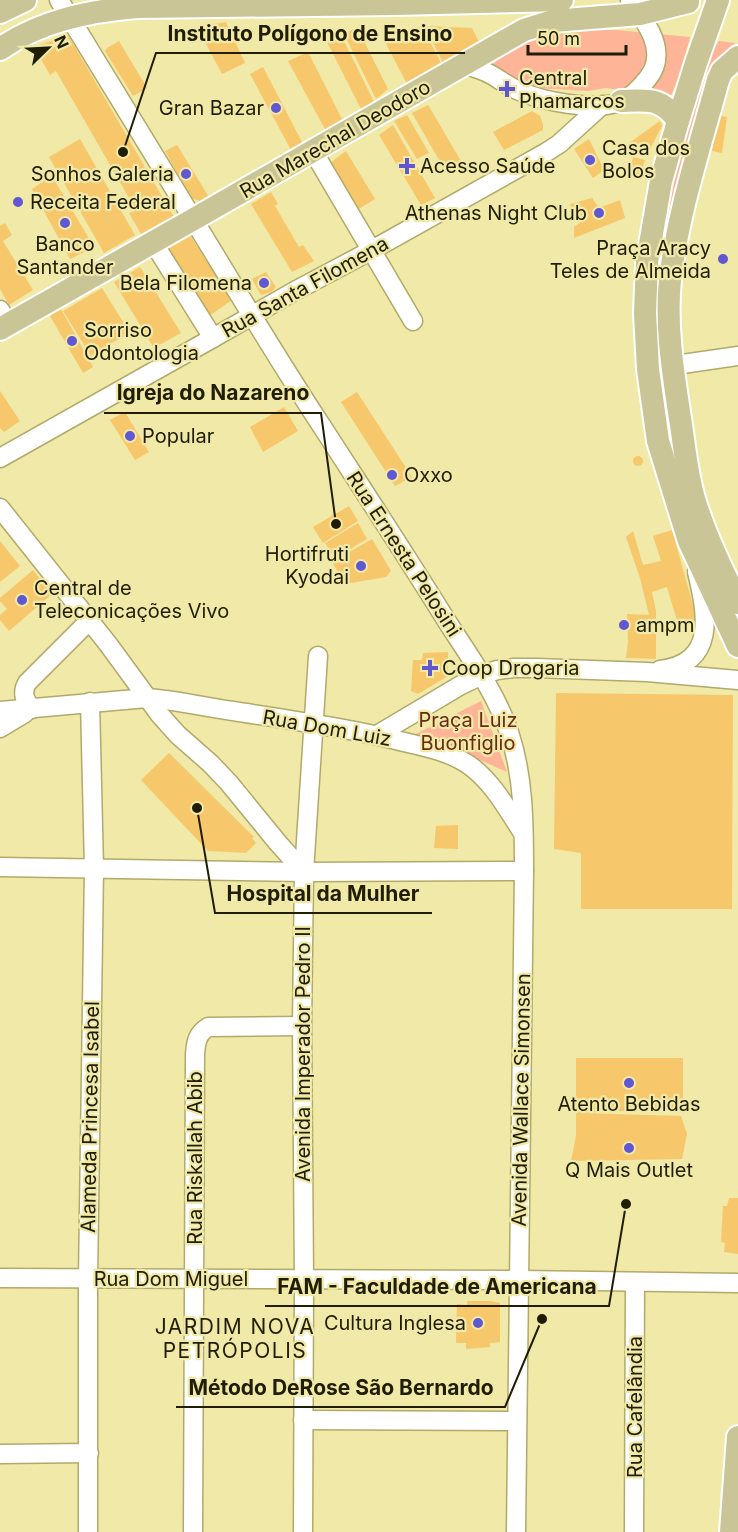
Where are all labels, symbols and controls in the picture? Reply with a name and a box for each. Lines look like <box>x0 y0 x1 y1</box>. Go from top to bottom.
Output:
callout: Instituto Polígono de Ensino <box>156 14 465 53</box>
north arrow <box>18 18 78 78</box>
scale bar <box>528 18 626 56</box>
text: Instituto Polígono de Ensino <box>168 21 453 46</box>
text: 50 m <box>537 28 580 49</box>
text: N <box>50 32 73 52</box>
place label: Central Phamarcos <box>519 66 625 113</box>
street label: Rua Marechal Deodoro <box>235 75 435 203</box>
marker: Central Phamarcos <box>500 82 514 96</box>
place label: Gran Bazar <box>159 96 264 120</box>
marker: Gran Bazar <box>269 101 283 115</box>
place label: Casa dos Bolos <box>602 136 690 183</box>
marker: Casa dos Bolos <box>583 153 597 167</box>
place label: Acesso Saúde <box>420 154 555 178</box>
marker: Acesso Saúde <box>398 157 416 175</box>
place label: Sonhos Galeria <box>31 162 174 186</box>
marker: Sonhos Galeria <box>179 167 193 181</box>
place label: Receita Federal <box>30 190 176 214</box>
marker: Receita Federal <box>11 195 25 209</box>
place label: Athenas Night Club <box>405 201 587 225</box>
marker: Athenas Night Club <box>592 206 606 220</box>
marker: Banco Santander <box>58 216 72 230</box>
street label: Rua Santa Filomena <box>218 231 392 343</box>
place label: Banco Santander <box>16 232 114 279</box>
place label: Praça Aracy Teles de Almeida <box>550 236 711 283</box>
marker: Praça Aracy Teles de Almeida <box>716 252 730 266</box>
place label: Bela Filomena <box>120 271 252 295</box>
marker: Bela Filomena <box>257 276 271 290</box>
place label: Sorriso Odontologia <box>84 318 199 365</box>
marker: Sorriso Odontologia <box>65 334 79 348</box>
callout: Igreja do Nazareno <box>104 374 321 413</box>
text: Igreja do Nazareno <box>117 380 309 405</box>
place label: Popular <box>142 424 215 448</box>
marker: Popular <box>123 429 137 443</box>
place label: Oxxo <box>404 463 453 487</box>
street label: Rua Ernesta Pelosini <box>342 467 466 641</box>
marker: Oxxo <box>385 468 399 482</box>
place label: Hortifruti Kyodai <box>265 542 349 589</box>
marker: Hortifruti Kyodai <box>354 559 368 573</box>
place label: Central de Teleconicações Vivo <box>34 576 229 623</box>
marker: Central de Teleconicações Vivo <box>15 593 29 607</box>
place label: ampm <box>636 613 695 637</box>
marker: ampm <box>617 618 631 632</box>
place label: Coop Drogaria <box>442 656 580 680</box>
marker: Coop Drogaria <box>423 661 437 675</box>
street label: Rua Dom Luiz <box>261 705 393 751</box>
park label: Praça Luiz Buonfiglio <box>418 708 518 755</box>
callout: Hospital da Mulher <box>215 874 432 913</box>
text: Hospital da Mulher <box>227 881 420 906</box>
street label: Avenida Imperador Pedro II <box>291 926 315 1182</box>
street label: Avenida Wallace Simonsen <box>507 973 535 1227</box>
street label: Alameda Princesa Isabel <box>76 1001 104 1233</box>
street label: Rua Riskallah Abib <box>183 1071 207 1245</box>
marker: Atento Bebidas <box>622 1076 636 1090</box>
place label: Atento Bebidas <box>557 1092 701 1116</box>
marker: Q Mais Outlet <box>622 1141 636 1155</box>
place label: Q Mais Outlet <box>565 1158 693 1182</box>
street label: Rua Dom Miguel <box>94 1267 248 1291</box>
callout: FAM - Faculdade de Americana <box>265 1267 609 1306</box>
text: FAM - Faculdade de Americana <box>277 1274 597 1299</box>
place label: Cultura Inglesa <box>324 1311 466 1335</box>
district label: JARDIM NOVA PETRÓPOLIS <box>155 1314 315 1363</box>
marker: Cultura Inglesa <box>471 1316 485 1330</box>
street label: Rua Cafelândia <box>623 1336 647 1478</box>
callout: Método DeRose São Bernardo <box>176 1368 505 1407</box>
text: Método DeRose São Bernardo <box>188 1375 494 1400</box>

